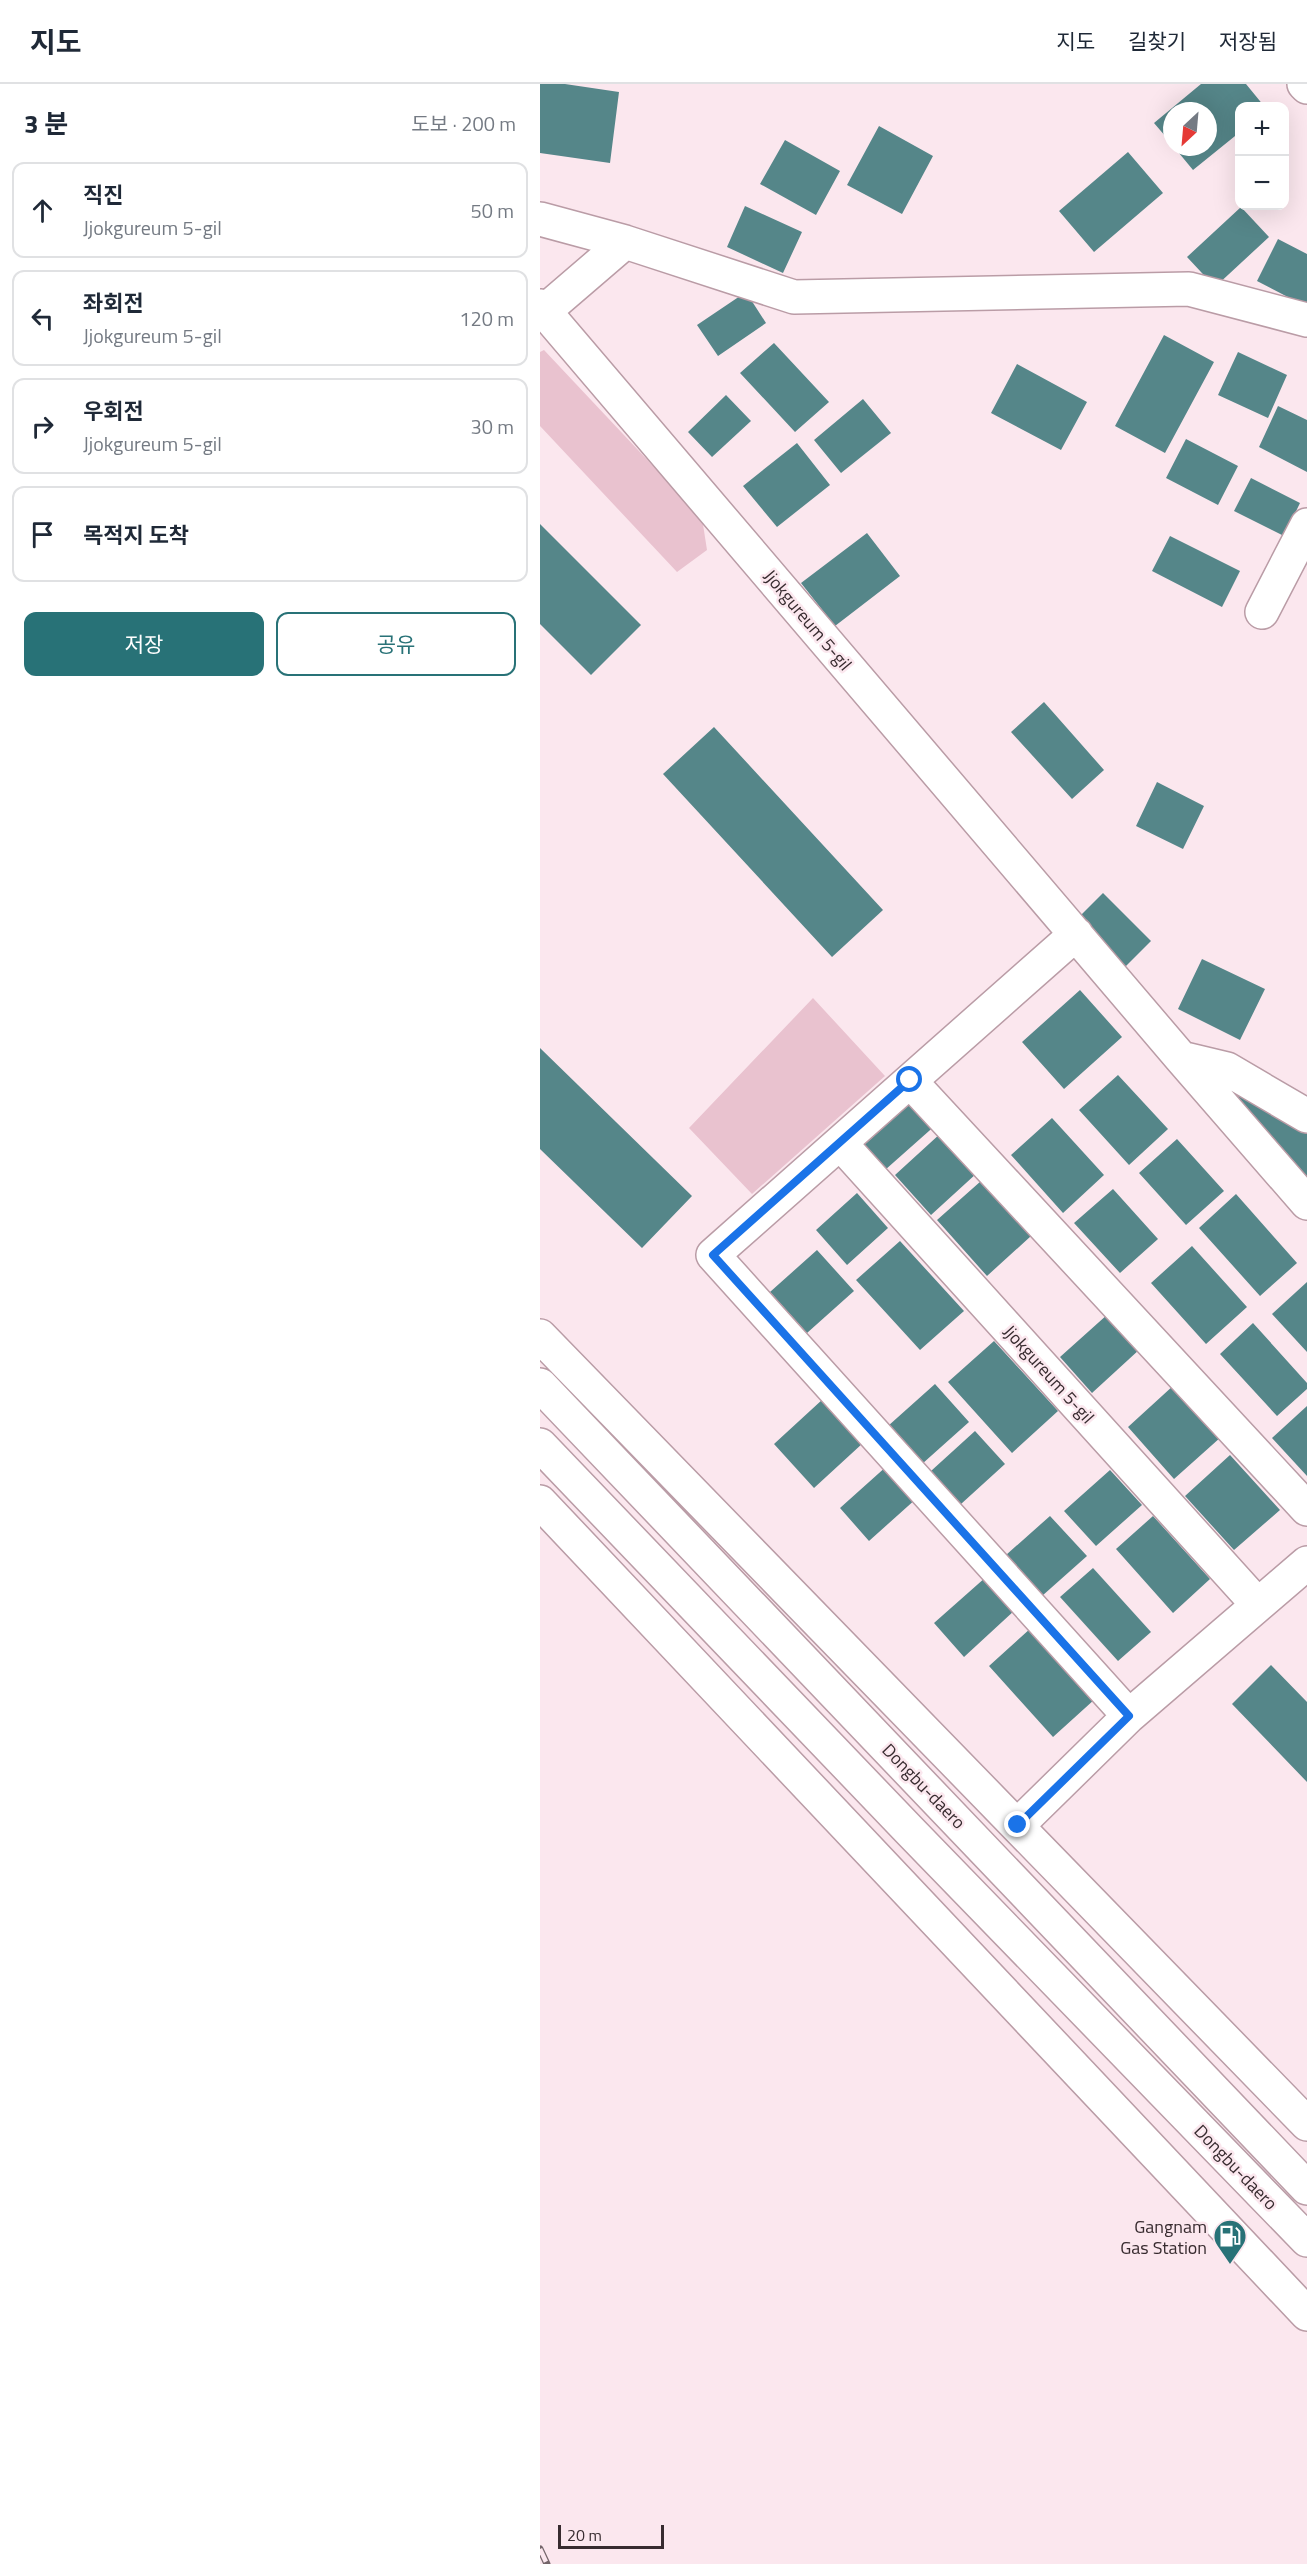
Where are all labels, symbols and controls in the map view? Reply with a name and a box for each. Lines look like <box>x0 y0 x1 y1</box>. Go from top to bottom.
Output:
text: 지도 <box>30 20 82 63</box>
text: 지도 <box>1056 25 1095 57</box>
text: 길찾기 <box>1128 25 1186 57</box>
text: 저장됨 <box>1219 25 1277 57</box>
north arrow <box>1163 102 1217 156</box>
map controls <box>1235 102 1289 210</box>
button: + <box>1235 102 1289 156</box>
text: 3 분 <box>24 104 68 143</box>
text: 도보 · 200 m <box>411 108 516 139</box>
button: − <box>1235 156 1289 210</box>
text: 직진 <box>83 178 123 212</box>
icon: ahead <box>26 194 59 227</box>
text: 50 m <box>470 195 514 226</box>
text: Jjokgureum 5-gil <box>83 212 222 243</box>
text: 좌회전 <box>83 286 144 320</box>
icon: left <box>26 302 59 335</box>
text: 120 m <box>459 303 514 334</box>
text: Jjokgureum 5-gil <box>83 320 222 351</box>
text: 우회전 <box>83 394 144 428</box>
icon: right <box>26 410 59 443</box>
text: 30 m <box>470 411 514 442</box>
text: Jjokgureum 5-gil <box>83 428 222 459</box>
icon: arrive <box>26 518 59 551</box>
text: 목적지 도착 <box>83 518 189 552</box>
street label: Jjokgureum 5-gil <box>758 563 858 677</box>
button: 저장 <box>24 612 264 676</box>
button: 공유 <box>276 612 516 676</box>
route start <box>896 1066 922 1092</box>
street label: Jjokgureum 5-gil <box>997 1319 1101 1429</box>
street label: Dongbu-daero <box>876 1737 972 1835</box>
route end <box>1004 1811 1030 1837</box>
street label: Dongbu-daero <box>1188 2118 1284 2216</box>
place label: Gangnam Gas Station <box>1120 2213 1207 2261</box>
fuel station icon: Gangnam Gas Station <box>1212 2218 1248 2265</box>
scale bar <box>558 2522 664 2550</box>
text: 20 m <box>567 2523 602 2547</box>

